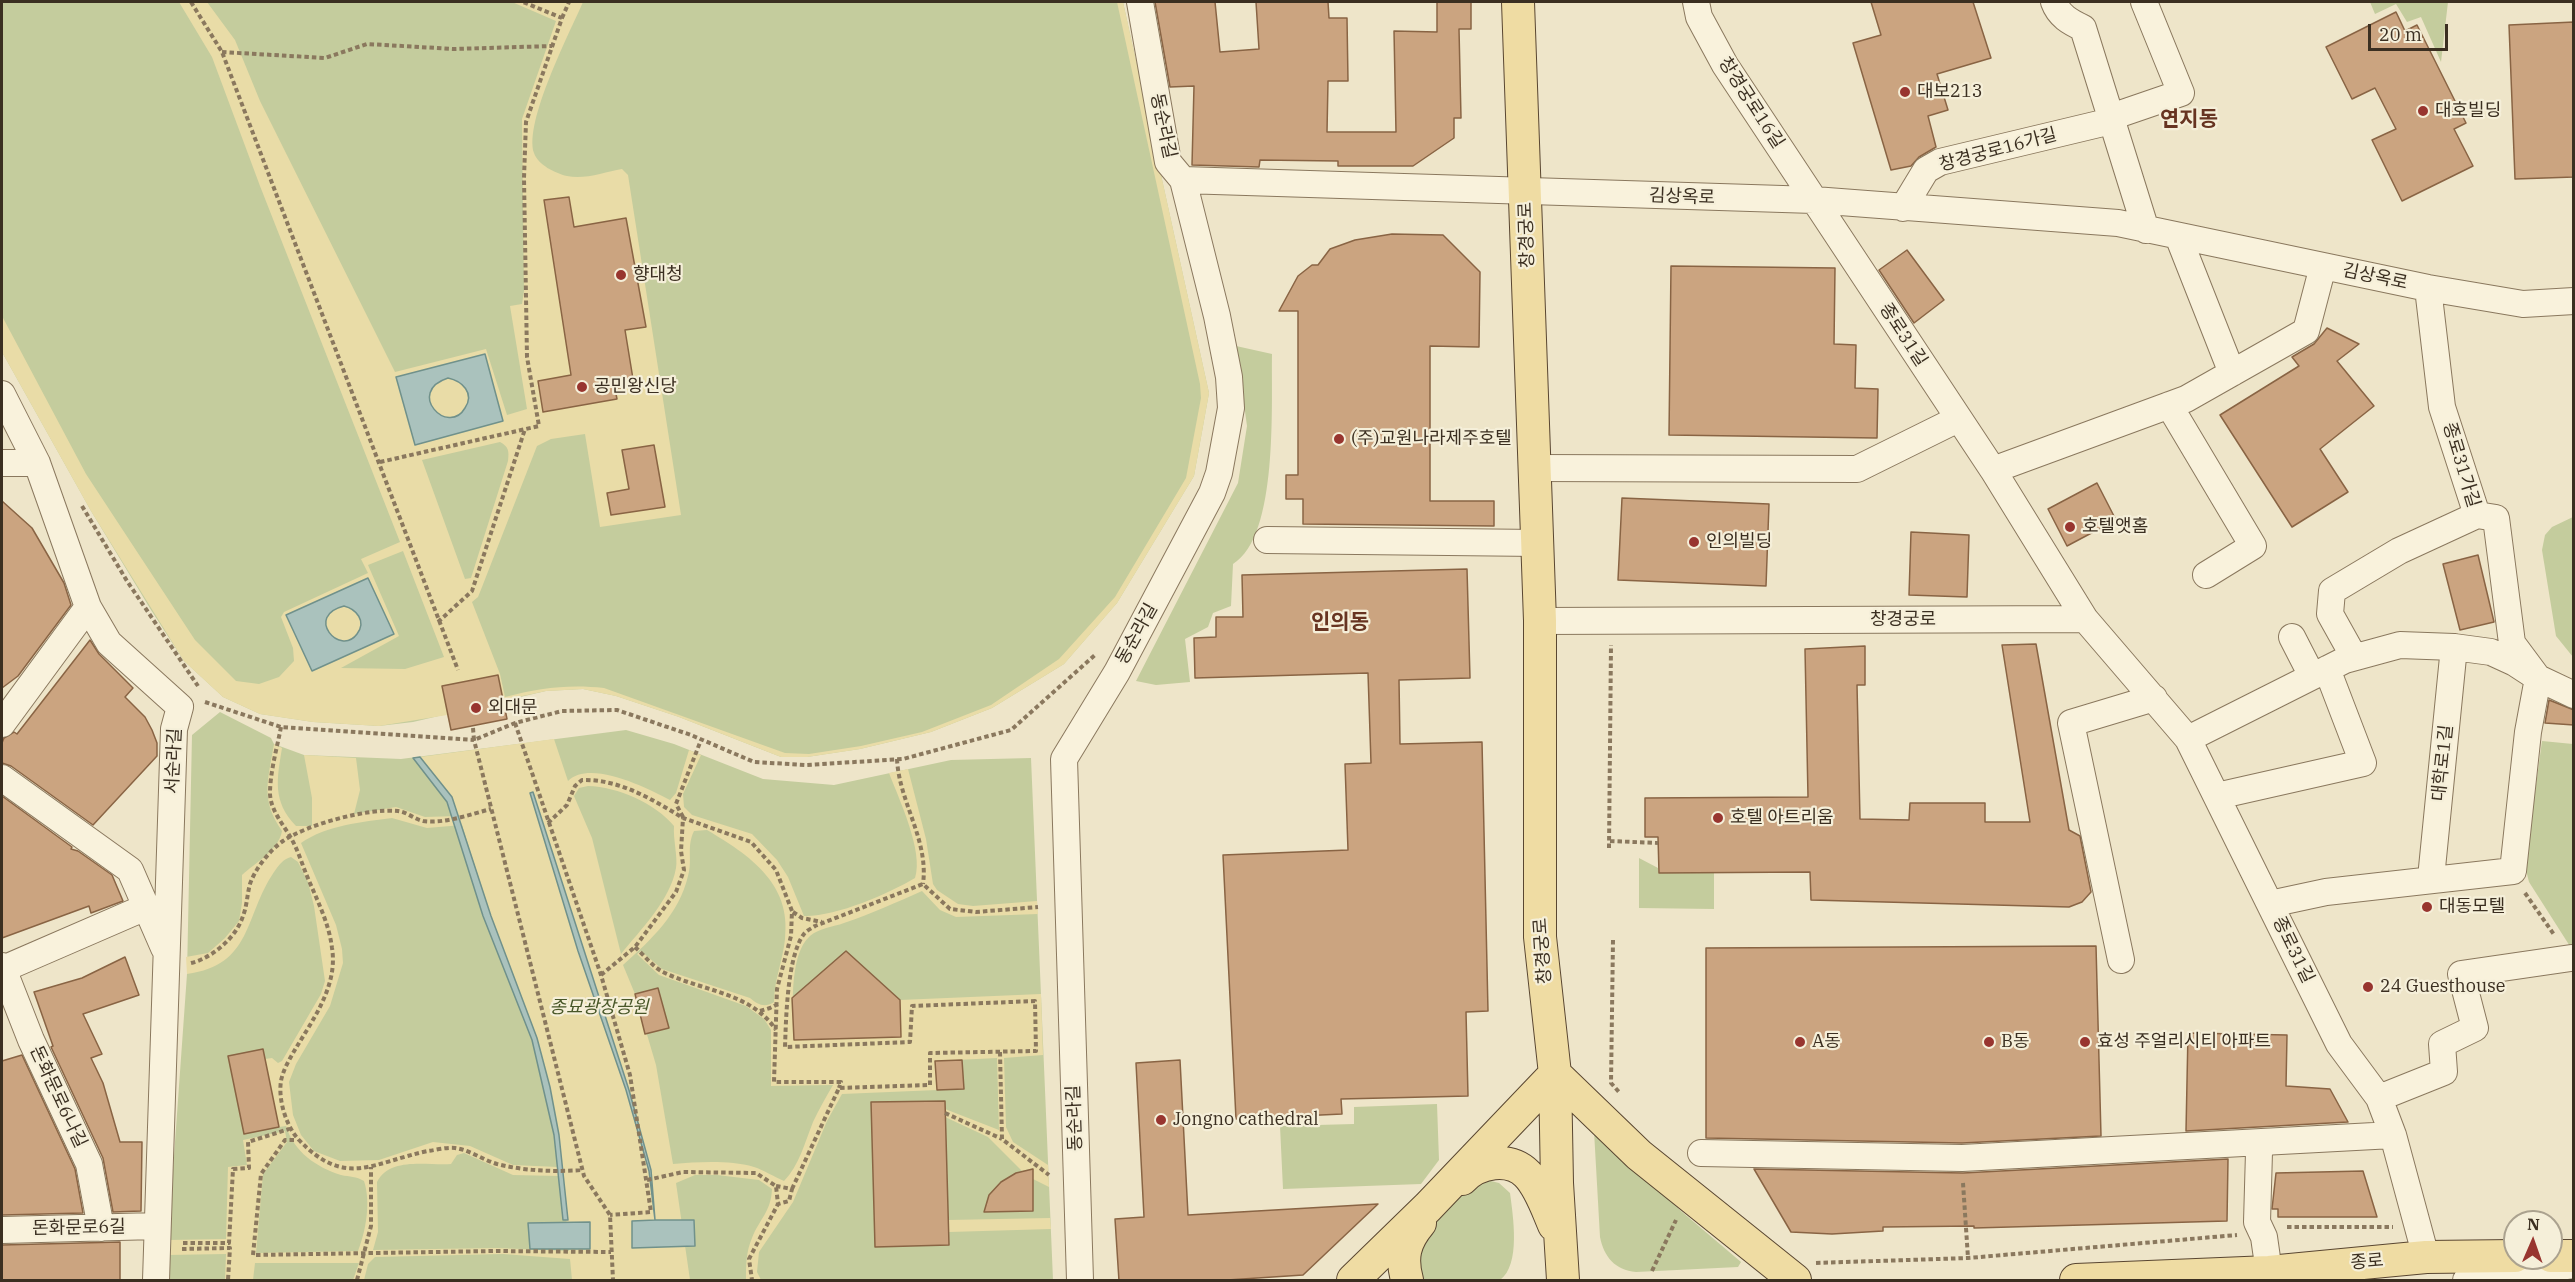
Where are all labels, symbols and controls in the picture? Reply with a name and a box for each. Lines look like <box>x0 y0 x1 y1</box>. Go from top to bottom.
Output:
scale bar <box>2371 12 2450 50</box>
text: 20 m <box>2379 23 2422 46</box>
street label: 창경궁로16길 <box>1714 53 1788 153</box>
place label: 대보213 <box>1917 81 1983 103</box>
marker: 대보213 <box>1898 85 1912 99</box>
street label: 동순라길 <box>1146 91 1180 161</box>
place label: 대호빌딩 <box>2435 100 2501 122</box>
marker: 대호빌딩 <box>2416 104 2430 118</box>
district label: 연지동 <box>2160 107 2218 133</box>
street label: 창경궁로16가길 <box>1937 124 2059 176</box>
street label: 김상옥로 <box>1649 185 1715 209</box>
street label: 창경궁로 <box>1515 202 1539 268</box>
street label: 김상옥로 <box>2340 260 2410 294</box>
place label: 향대청 <box>633 264 683 286</box>
marker: 향대청 <box>614 268 628 282</box>
street label: 종로31길 <box>1875 299 1931 371</box>
place label: 공민왕신당 <box>594 376 677 398</box>
marker: 공민왕신당 <box>575 380 589 394</box>
street label: 종로31가길 <box>2438 420 2484 510</box>
place label: (주)교원나라제주호텔 <box>1351 428 1512 450</box>
marker: (주)교원나라제주호텔 <box>1332 432 1346 446</box>
place label: 호텔앳홈 <box>2082 516 2148 538</box>
marker: 호텔앳홈 <box>2063 520 2077 534</box>
place label: 인의빌딩 <box>1706 531 1772 553</box>
marker: 인의빌딩 <box>1687 535 1701 549</box>
street label: 동순라길 <box>1111 600 1163 668</box>
street label: 창경궁로 <box>1870 609 1936 631</box>
district label: 인의동 <box>1311 610 1369 636</box>
place label: 외대문 <box>488 697 538 719</box>
marker: 외대문 <box>469 701 483 715</box>
street label: 대학로1길 <box>2428 724 2458 802</box>
street label: 서순라길 <box>161 727 187 795</box>
place label: 호텔 아트리움 <box>1730 807 1834 829</box>
marker: 호텔 아트리움 <box>1711 811 1725 825</box>
place label: 대동모텔 <box>2439 896 2505 918</box>
marker: 대동모텔 <box>2420 900 2434 914</box>
street label: 종로31길 <box>2268 913 2318 987</box>
street label: 창경궁로 <box>1530 917 1556 985</box>
place label: 24 Guesthouse <box>2380 976 2506 998</box>
marker: 24 Guesthouse <box>2361 980 2375 994</box>
park label: 종묘광장공원 <box>549 997 649 1019</box>
place label: A동 <box>1812 1031 1841 1053</box>
place label: B동 <box>2001 1031 2030 1053</box>
place label: 효성 주얼리시티 아파트 <box>2097 1031 2271 1053</box>
marker: A동 <box>1793 1035 1807 1049</box>
marker: B동 <box>1982 1035 1996 1049</box>
marker: 효성 주얼리시티 아파트 <box>2078 1035 2092 1049</box>
street label: 돈화문로6나길 <box>25 1043 91 1151</box>
street label: 동순라길 <box>1063 1085 1087 1151</box>
place label: Jongno cathedral <box>1173 1109 1319 1131</box>
marker: Jongno cathedral <box>1154 1113 1168 1127</box>
north arrow <box>2503 1210 2563 1270</box>
text: N <box>2527 1214 2540 1234</box>
street label: 돈화문로6길 <box>32 1216 126 1240</box>
street label: 종로 <box>2350 1250 2384 1274</box>

